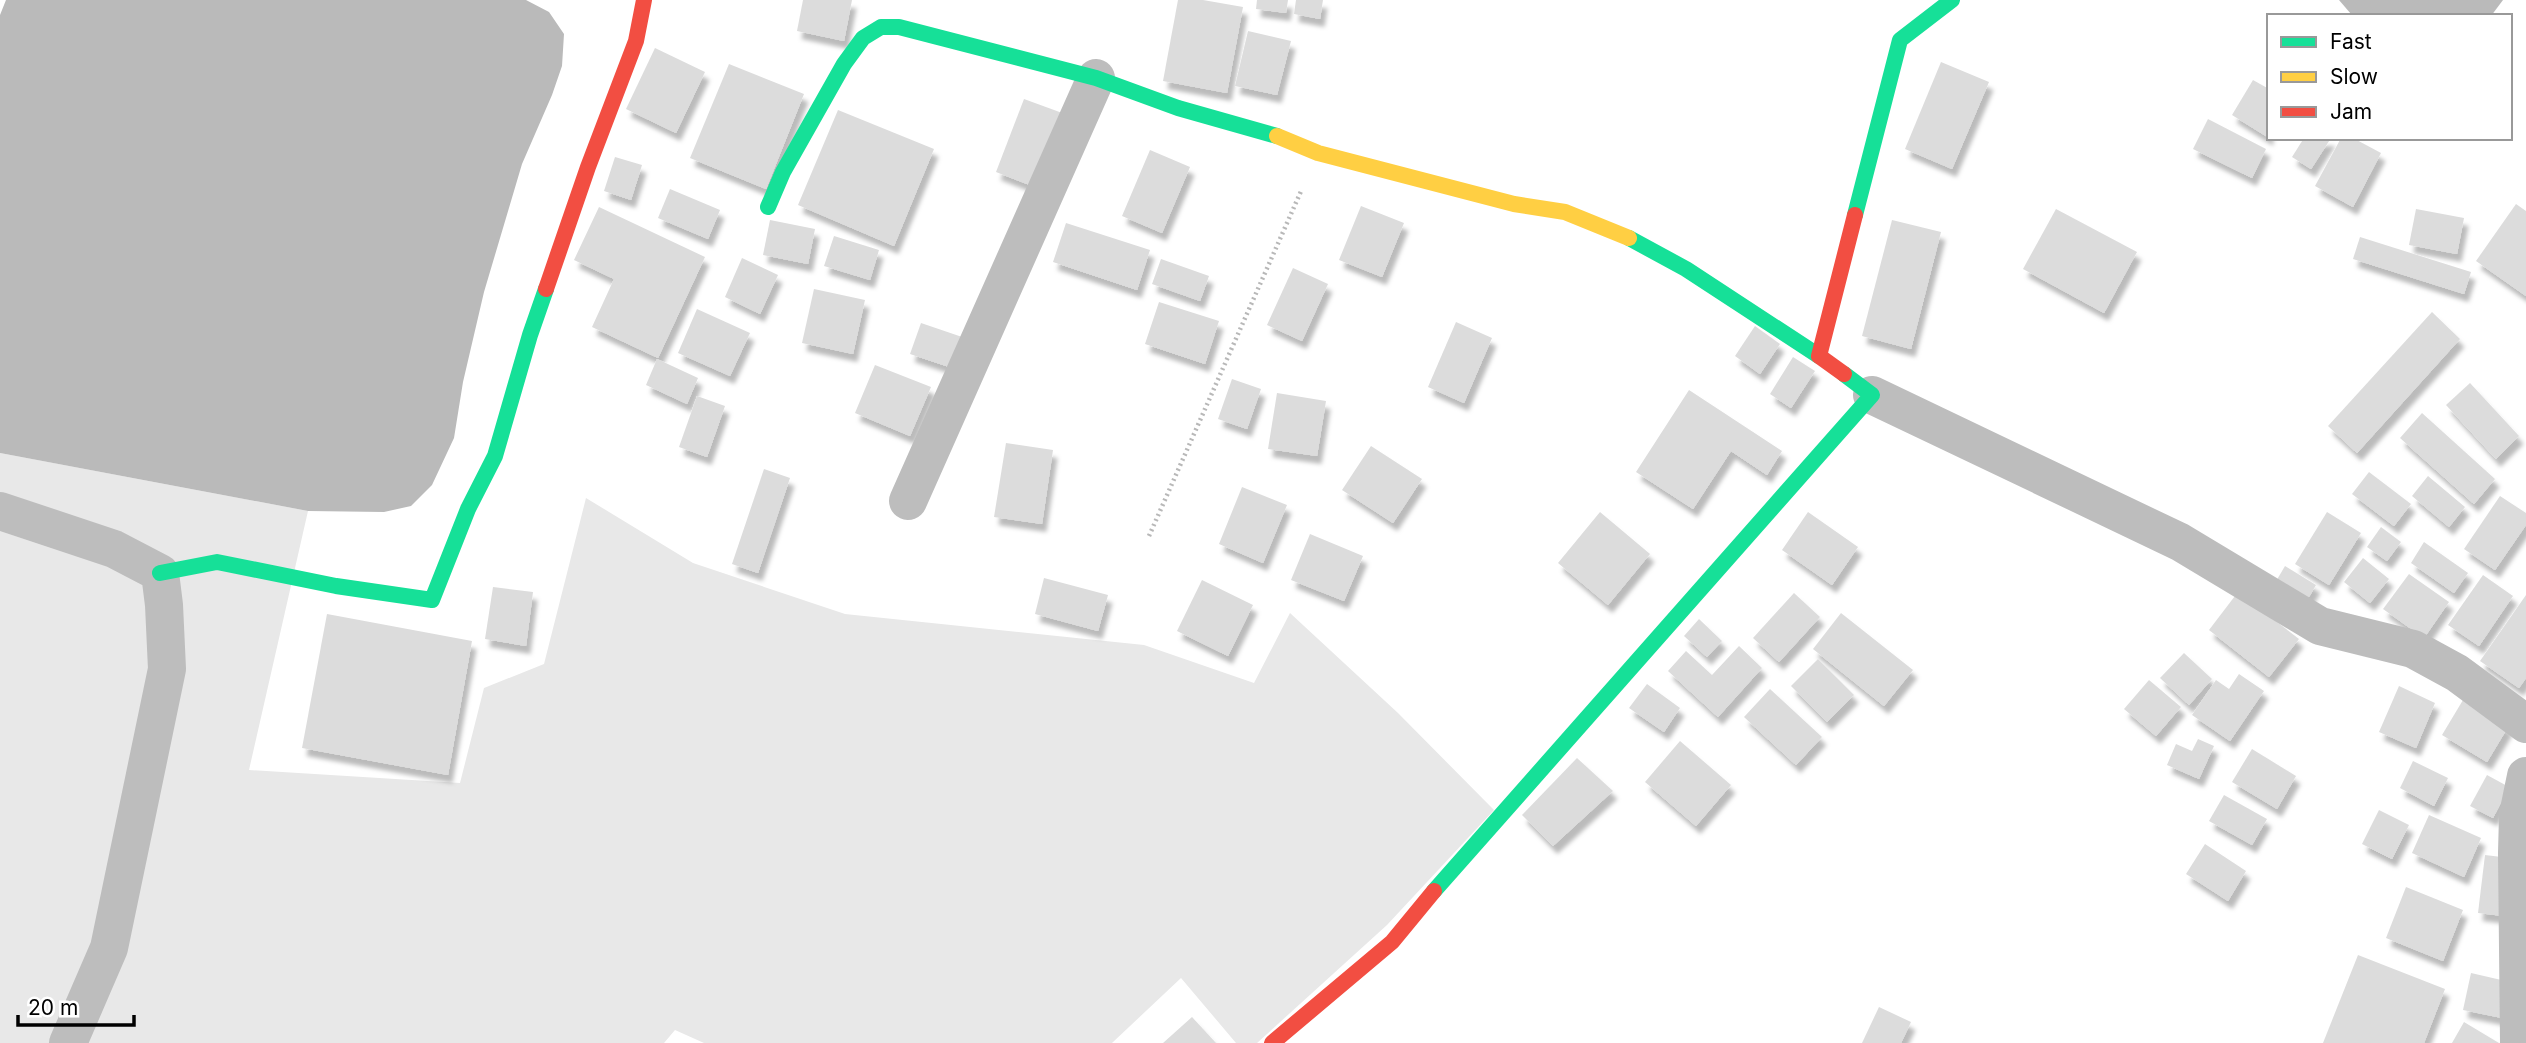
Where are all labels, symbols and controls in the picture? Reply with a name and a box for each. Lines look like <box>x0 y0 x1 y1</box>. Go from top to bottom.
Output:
legend <box>2267 14 2512 140</box>
text: Fast <box>2330 29 2372 54</box>
text: Slow <box>2330 64 2378 89</box>
text: Jam <box>2330 99 2372 124</box>
scale bar <box>18 984 133 1028</box>
text: 20 m <box>28 995 78 1020</box>

